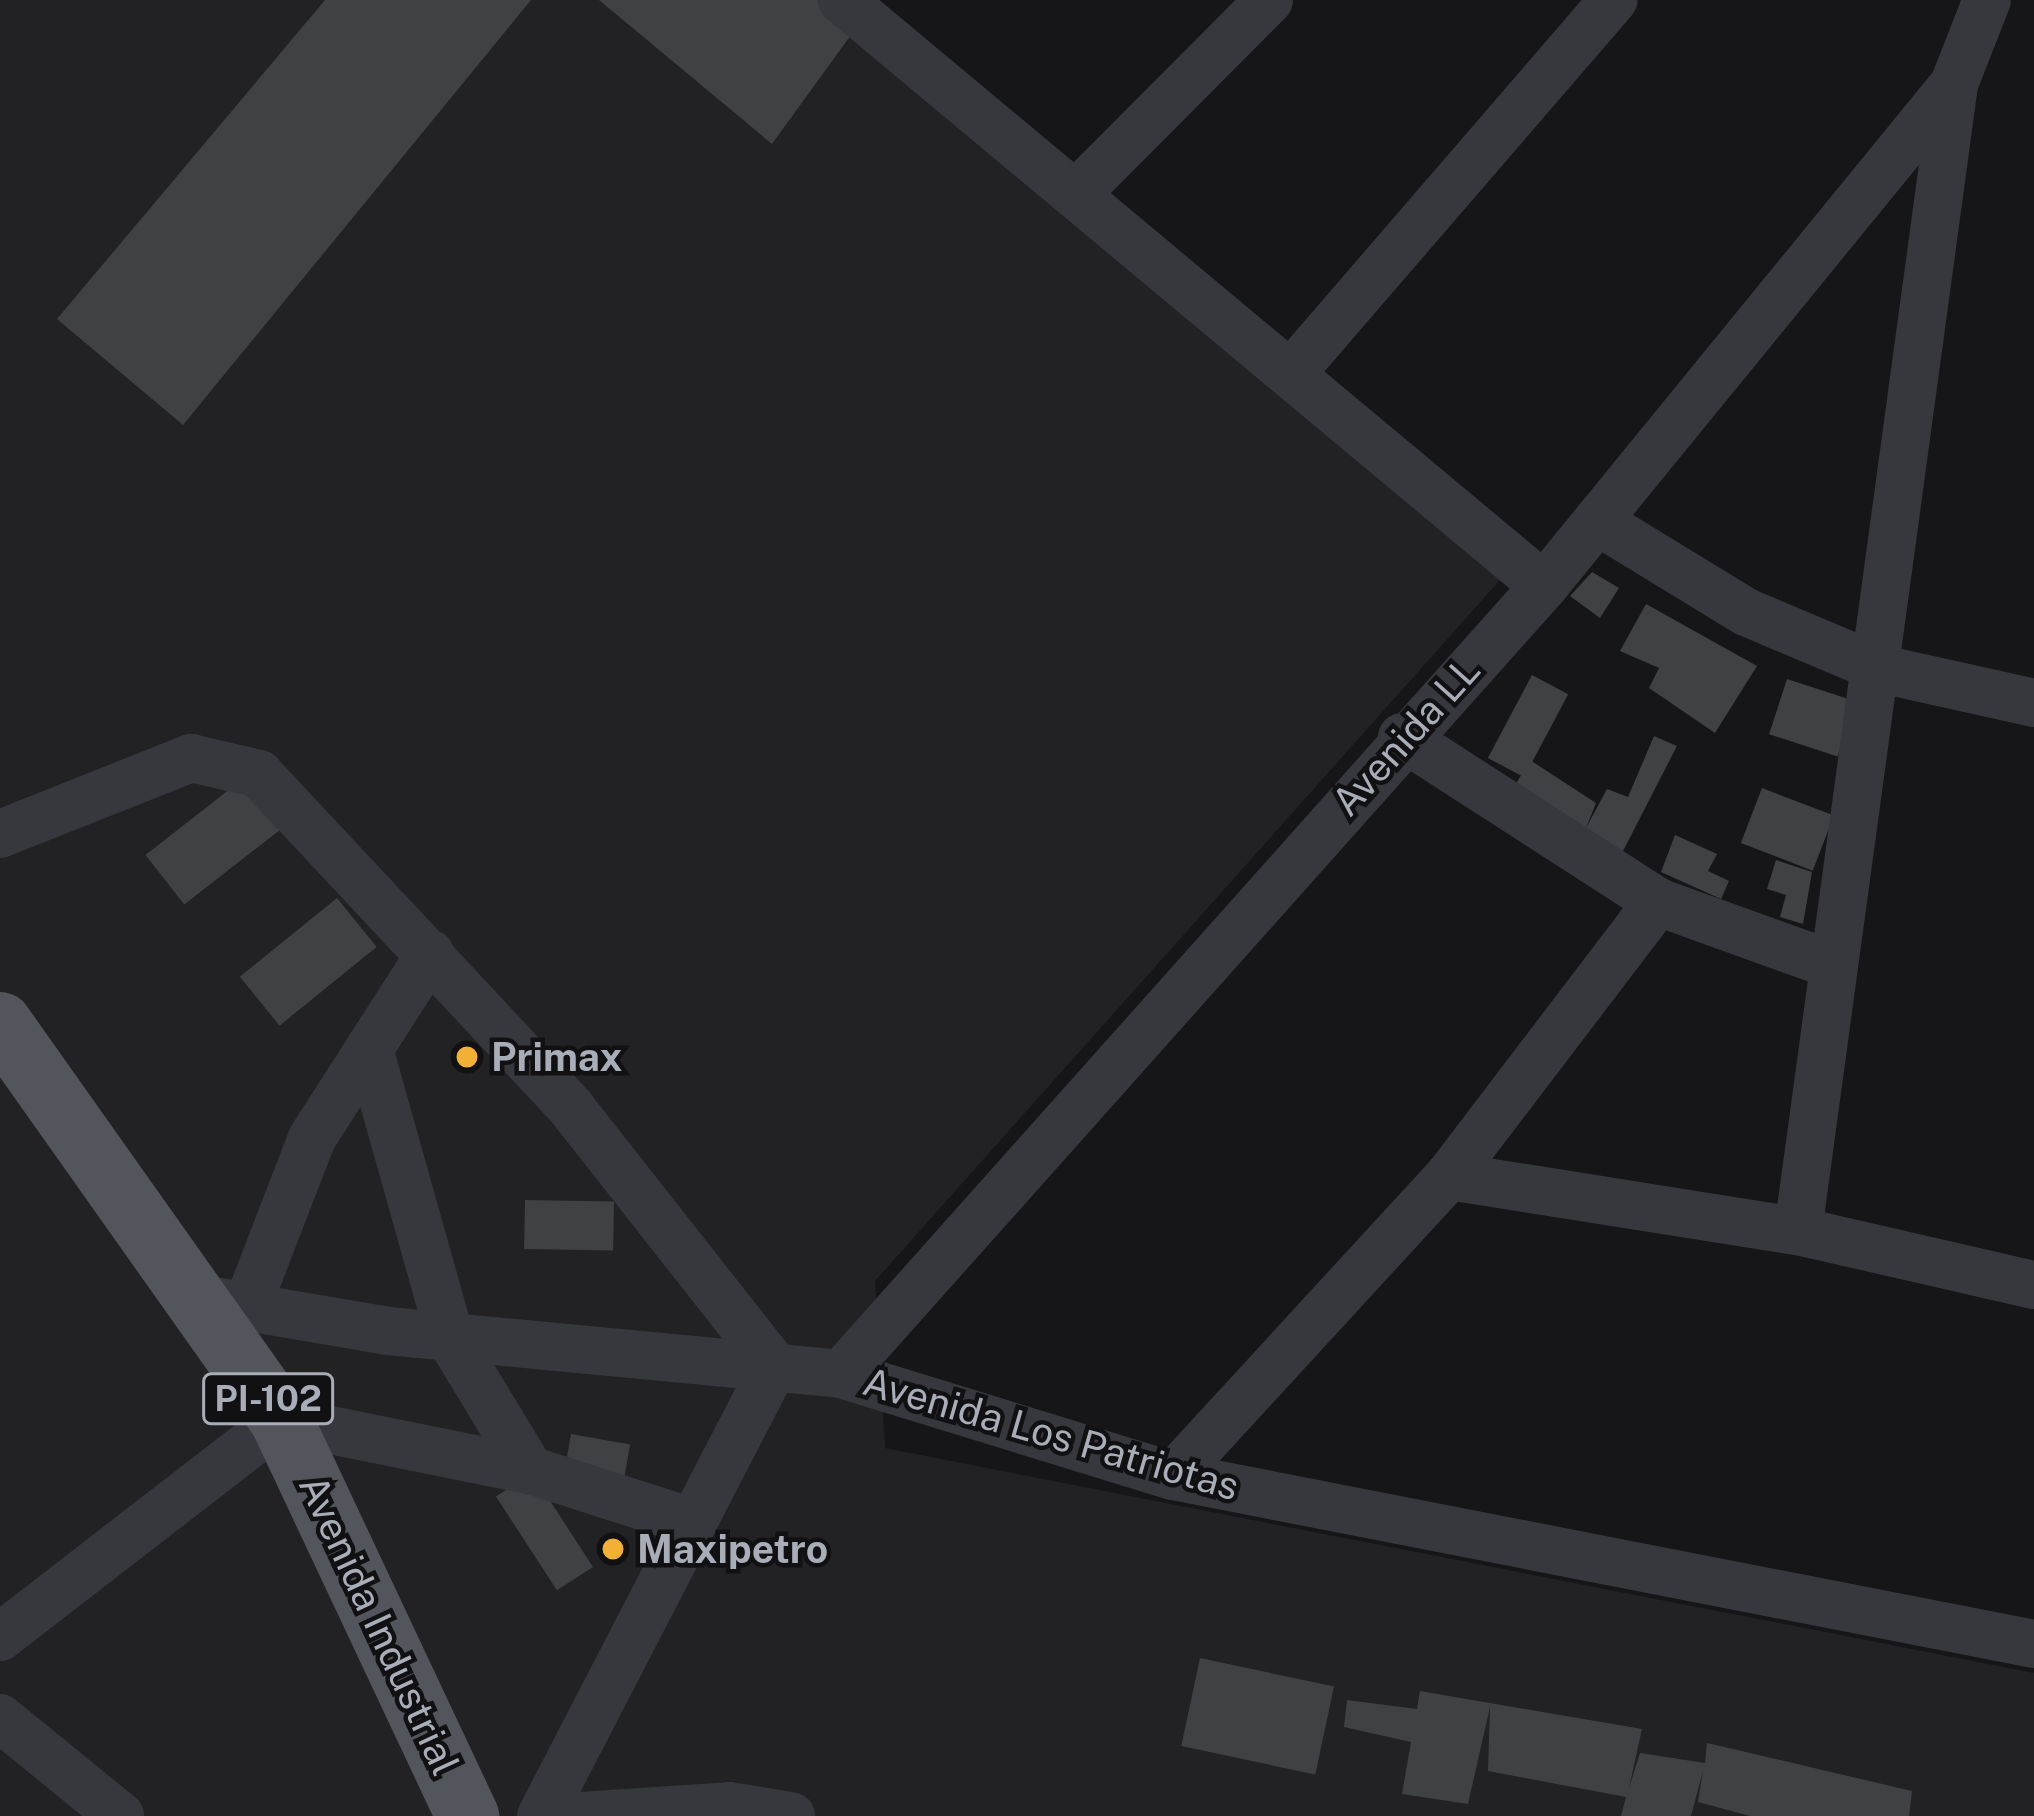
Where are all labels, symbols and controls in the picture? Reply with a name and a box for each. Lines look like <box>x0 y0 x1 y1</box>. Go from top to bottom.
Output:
street label: Avenida LL <box>1322 647 1490 825</box>
place label: Primax <box>491 1034 623 1080</box>
marker: Primax <box>454 1044 480 1070</box>
street label: Avenida Los Patriotas <box>858 1358 1244 1510</box>
road number: PI-102 <box>202 1369 334 1429</box>
street label: Avenida Industrial <box>289 1468 469 1782</box>
place label: Maxipetro <box>637 1526 828 1572</box>
marker: Maxipetro <box>600 1536 626 1562</box>

